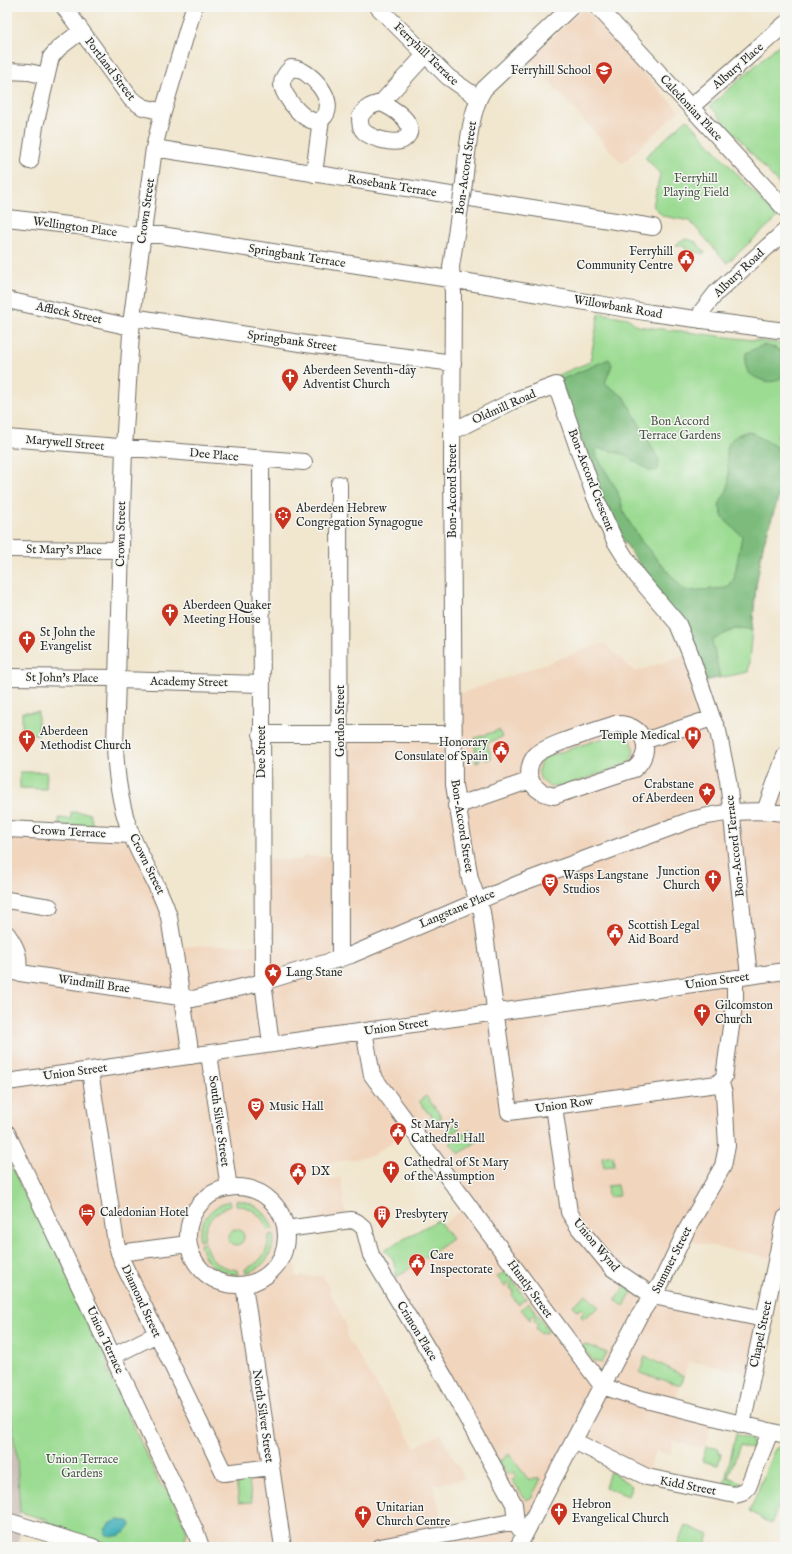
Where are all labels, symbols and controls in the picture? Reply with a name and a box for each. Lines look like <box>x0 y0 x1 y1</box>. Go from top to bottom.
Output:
street label: Ferryhill Terrace <box>390 19 462 89</box>
street label: Portland Street <box>81 34 139 104</box>
street label: Albury Place <box>709 39 767 93</box>
school or university icon: Ferryhill School <box>594 60 614 85</box>
place label: Ferryhill School <box>511 63 592 78</box>
street label: Caledonian Place <box>656 72 726 145</box>
street label: Bon-Accord Street <box>452 120 480 216</box>
park label: Ferryhill Playing Field <box>663 171 730 200</box>
street label: Rosebank Terrace <box>346 172 438 201</box>
street label: Crown Street <box>134 177 158 245</box>
street label: Wellington Place <box>32 214 118 240</box>
street label: Springbank Terrace <box>247 241 347 272</box>
place label: Ferryhill Community Centre <box>577 244 674 273</box>
street label: Albury Road <box>710 245 768 301</box>
public building icon: Ferryhill Community Centre <box>676 248 696 273</box>
street label: Willowbank Road <box>573 292 664 322</box>
street label: Affleck Street <box>34 298 103 327</box>
street label: Springbank Street <box>246 327 338 356</box>
place label: Aberdeen Seventh-day Adventist Church <box>302 363 416 392</box>
church icon: Aberdeen Seventh-day Adventist Church <box>280 367 300 392</box>
street label: Oldmill Road <box>470 386 539 428</box>
park label: Bon Accord Terrace Gardens <box>639 414 721 443</box>
street label: Bon-Accord Crescent <box>565 427 617 533</box>
street label: Marywell Street <box>25 432 105 454</box>
street label: Bon-Accord Street <box>445 444 460 538</box>
street label: Dee Place <box>189 445 240 465</box>
street label: Crown Street <box>113 501 129 567</box>
place label: Aberdeen Hebrew Congregation Synagogue <box>295 501 423 530</box>
synagogue icon: Aberdeen Hebrew Congregation Synagogue <box>273 505 293 530</box>
street label: St Mary's Place <box>26 542 103 558</box>
place label: Aberdeen Quaker Meeting House <box>182 598 272 627</box>
church icon: Aberdeen Quaker Meeting House <box>160 602 180 627</box>
place label: St John the Evangelist <box>40 625 96 654</box>
church icon: St John the Evangelist <box>17 629 37 654</box>
street label: St John's Place <box>25 670 99 687</box>
street label: Academy Street <box>149 674 228 690</box>
street label: Gordon Street <box>333 685 348 757</box>
place label: Aberdeen Methodist Church <box>39 724 132 753</box>
street label: Dee Street <box>254 725 269 779</box>
hospital icon: Temple Medical <box>683 725 703 750</box>
church icon: Aberdeen Methodist Church <box>17 728 37 753</box>
place label: Temple Medical <box>600 728 681 744</box>
place label: Honorary Consulate of Spain <box>395 735 489 765</box>
public building icon: Honorary Consulate of Spain <box>491 739 511 764</box>
place label: Crabstane of Aberdeen <box>632 777 695 806</box>
street label: Bon-Accord Street <box>447 778 477 874</box>
place icon: Crabstane of Aberdeen <box>697 781 717 806</box>
street label: Bon-Accord Terrace <box>722 794 748 898</box>
street label: Crown Terrace <box>32 823 107 841</box>
street label: Crown Street <box>126 831 168 897</box>
place label: Junction Church <box>656 864 701 893</box>
place label: Wasps Langstane Studios <box>563 868 649 897</box>
church icon: Junction Church <box>703 868 723 893</box>
theatre icon: Wasps Langstane Studios <box>540 872 560 897</box>
street label: Langstane Place <box>417 886 498 932</box>
place label: Scottish Legal Aid Board <box>627 918 700 947</box>
public building icon: Scottish Legal Aid Board <box>605 922 625 947</box>
place icon: Lang Stane <box>263 962 283 987</box>
place label: Lang Stane <box>286 965 343 980</box>
street label: Union Street <box>684 969 750 993</box>
street label: Windmill Brae <box>57 972 131 997</box>
place label: Gilcomston Church <box>715 998 774 1027</box>
church icon: Gilcomston Church <box>692 1002 712 1027</box>
street label: Union Street <box>363 1015 429 1039</box>
street label: Union Street <box>42 1060 108 1084</box>
street label: South Silver Street <box>205 1074 233 1168</box>
street label: Union Row <box>534 1093 595 1116</box>
theatre icon: Music Hall <box>246 1096 266 1121</box>
place label: Music Hall <box>269 1099 324 1114</box>
place label: St Mary's Cathedral Hall <box>411 1117 485 1146</box>
public building icon: St Mary's Cathedral Hall <box>388 1121 408 1146</box>
place label: Cathedral of St Mary of the Assumption <box>404 1155 509 1185</box>
church icon: Cathedral of St Mary of the Assumption <box>381 1159 401 1184</box>
public building icon: DX <box>288 1161 308 1186</box>
place label: DX <box>311 1164 330 1179</box>
hotel icon: Caledonian Hotel <box>77 1202 97 1227</box>
building icon: Presbytery <box>372 1204 392 1229</box>
place label: Caledonian Hotel <box>100 1205 189 1220</box>
place label: Presbytery <box>395 1207 448 1222</box>
street label: Union Wynd <box>569 1215 623 1275</box>
street label: Summer Street <box>649 1224 695 1296</box>
place label: Care Inspectorate <box>430 1248 493 1278</box>
public building icon: Care Inspectorate <box>407 1252 427 1277</box>
street label: Huntly Street <box>504 1257 556 1321</box>
street label: Diamond Street <box>118 1262 164 1340</box>
street label: Crimon Place <box>393 1298 441 1364</box>
street label: Chapel Street <box>747 1299 776 1369</box>
street label: Union Terrace <box>83 1304 127 1377</box>
street label: North Silver Street <box>249 1368 277 1464</box>
park label: Union Terrace Gardens <box>46 1452 119 1481</box>
street label: Kidd Street <box>659 1473 717 1499</box>
place label: Hebron Evangelical Church <box>572 1497 669 1526</box>
place label: Unitarian Church Centre <box>376 1500 451 1529</box>
church icon: Hebron Evangelical Church <box>549 1501 569 1526</box>
church icon: Unitarian Church Centre <box>353 1504 373 1529</box>

